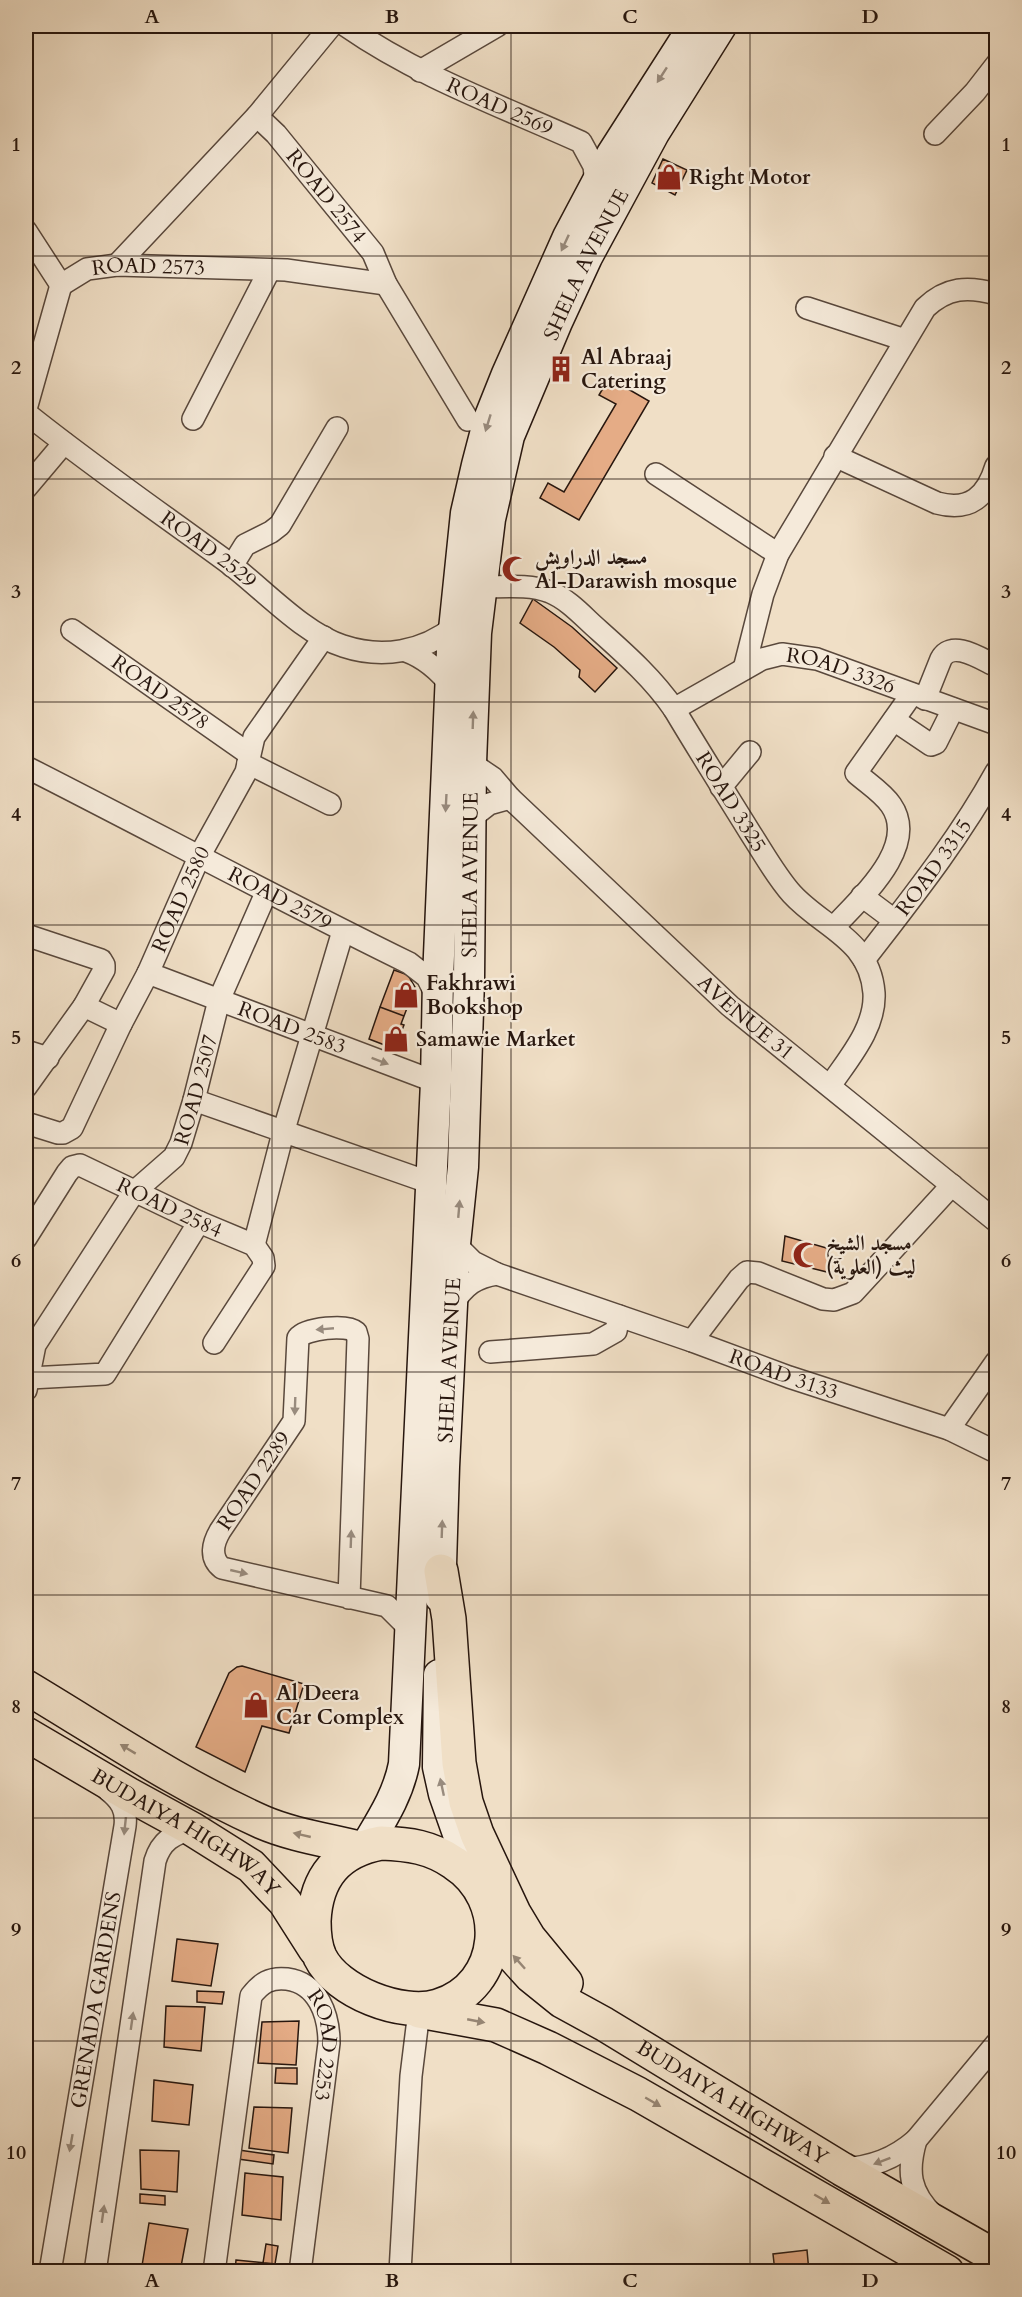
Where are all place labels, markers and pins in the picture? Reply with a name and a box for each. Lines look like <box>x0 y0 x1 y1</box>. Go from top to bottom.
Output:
shop icon: Right Motor <box>654 162 684 192</box>
place label: Right Motor <box>689 163 811 192</box>
place label: Al Abraaj Catering <box>581 343 672 396</box>
building icon: Al Abraaj Catering <box>546 354 576 384</box>
place label: مسجد الدراويش Al-Darawish mosque <box>535 543 738 596</box>
mosque icon: مسجد الدراويش Al-Darawish mosque <box>500 554 530 584</box>
place label: Fakhrawi Bookshop <box>426 969 523 1022</box>
shop icon: Fakhrawi Bookshop <box>391 980 421 1010</box>
shop icon: Samawie Market <box>381 1024 411 1054</box>
place label: Samawie Market <box>416 1025 576 1054</box>
place label: مسجد الشيخ ليث (العلوية) <box>826 1229 916 1282</box>
mosque icon: مسجد الشيخ ليث (العلوية) <box>791 1240 821 1270</box>
place label: Al Deera Car Complex <box>276 1679 405 1732</box>
shop icon: Al Deera Car Complex <box>241 1690 271 1720</box>

